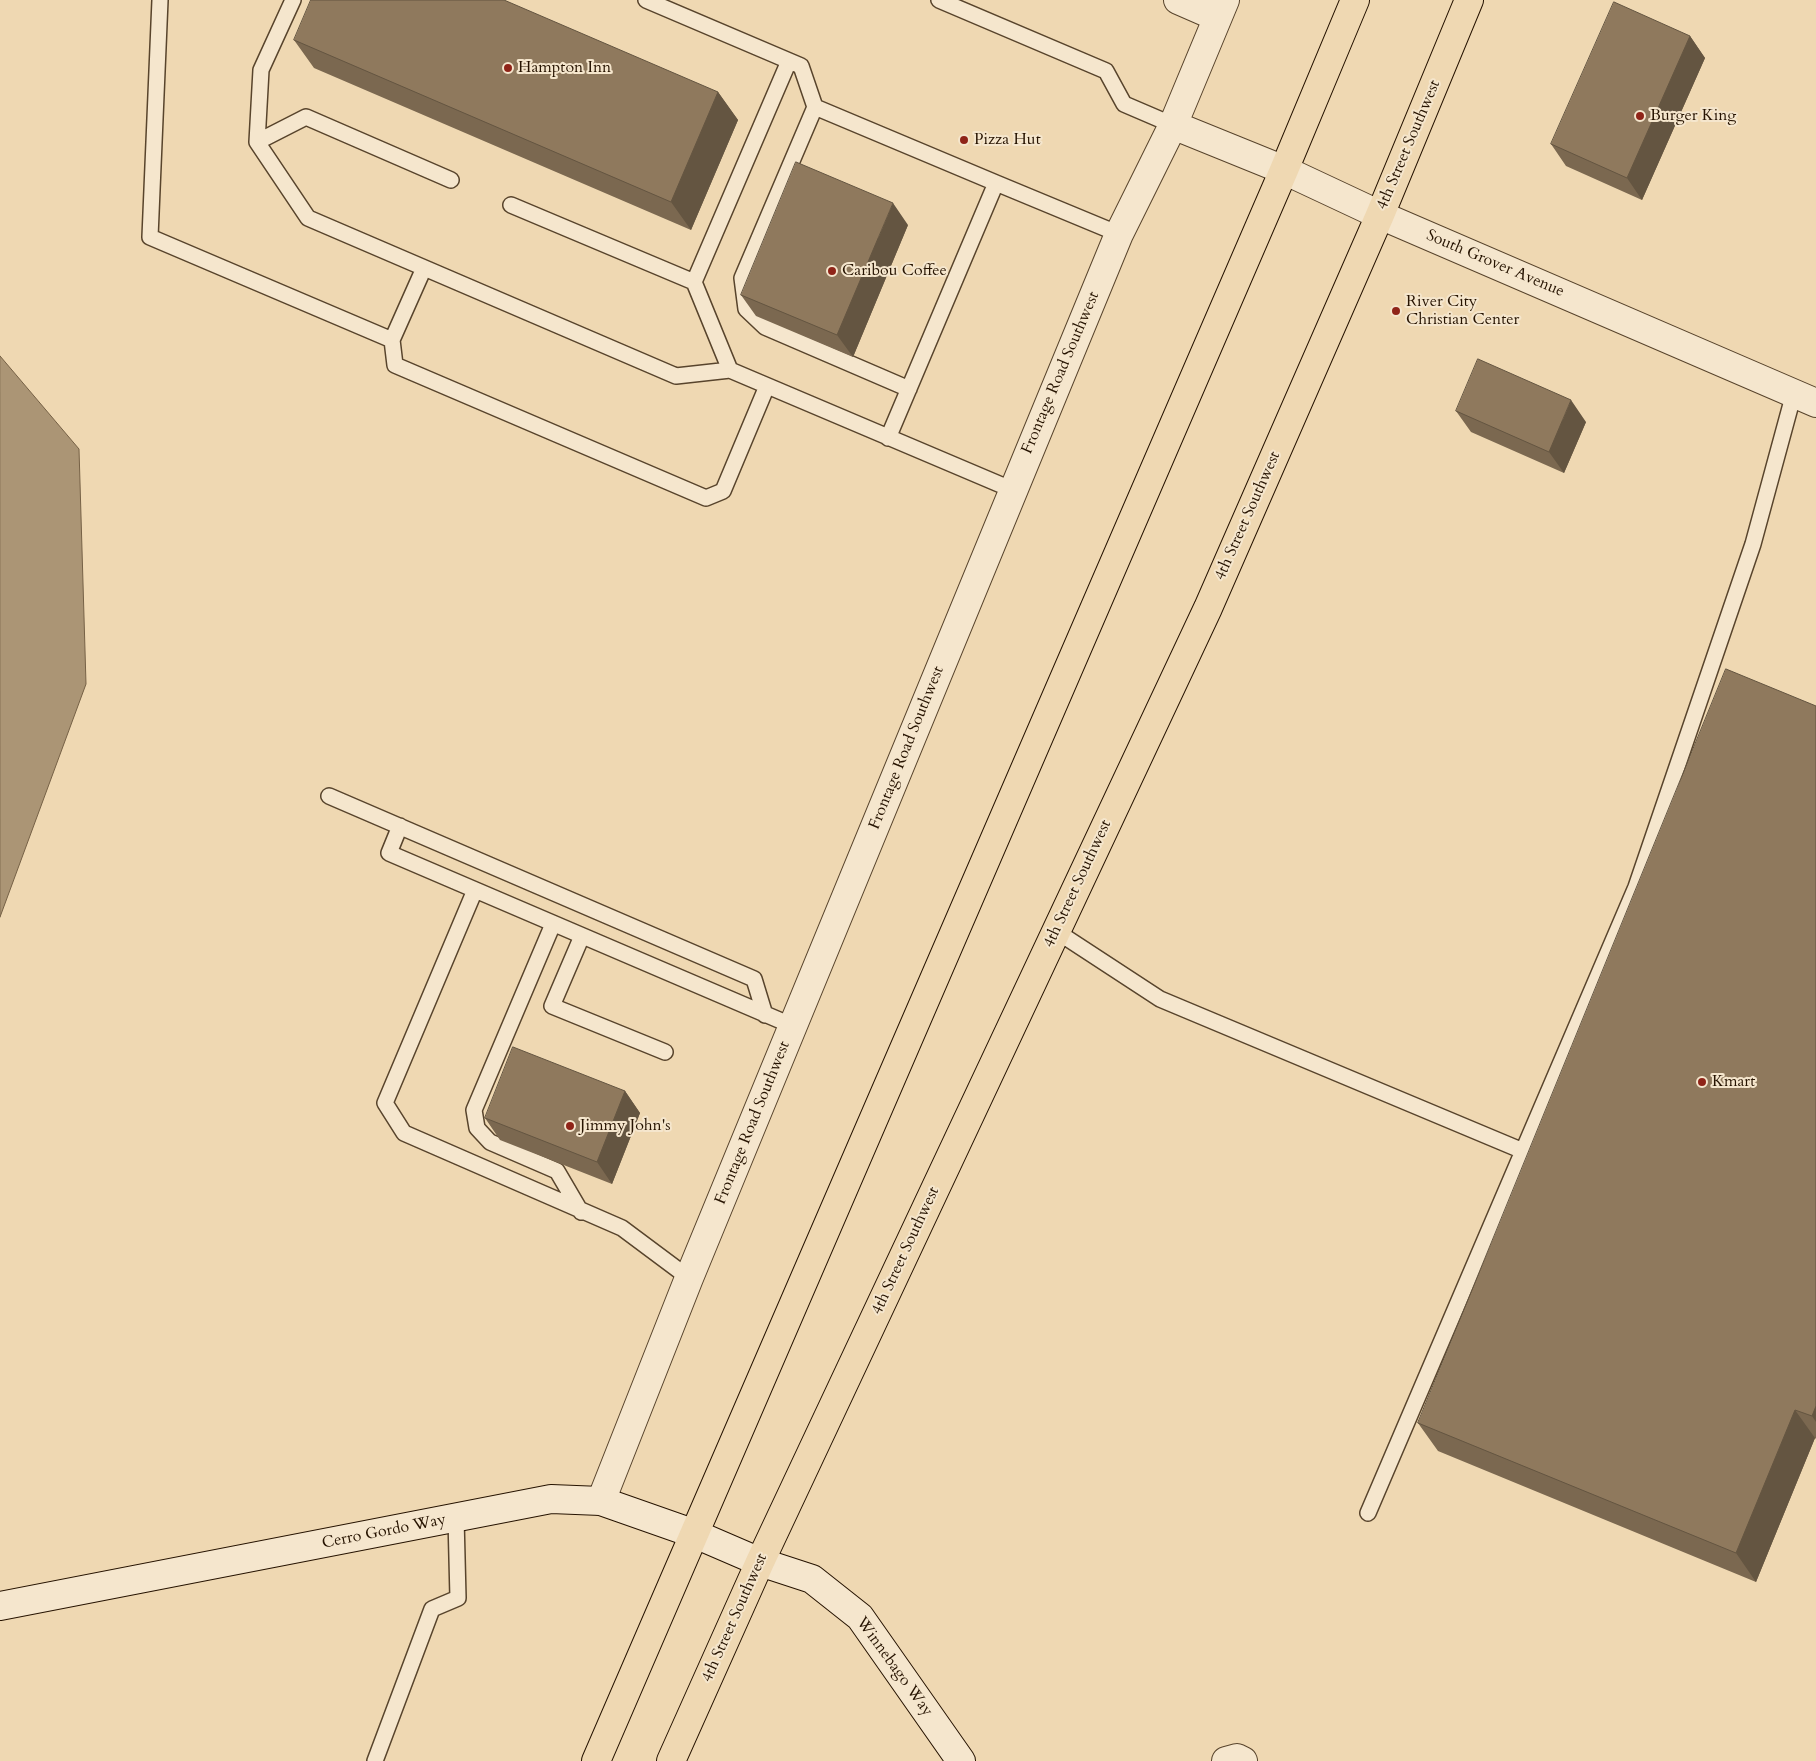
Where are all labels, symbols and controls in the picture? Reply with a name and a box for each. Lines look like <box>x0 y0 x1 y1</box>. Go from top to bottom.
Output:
place label: Hampton Inn <box>518 58 611 78</box>
marker: Hampton Inn <box>502 62 514 74</box>
street label: 4th Street Southwest <box>1373 77 1445 213</box>
place label: Burger King <box>1650 106 1736 126</box>
marker: Burger King <box>1634 110 1646 122</box>
place label: Pizza Hut <box>974 130 1041 150</box>
marker: Pizza Hut <box>958 134 970 146</box>
street label: South Grover Avenue <box>1423 226 1567 302</box>
place label: Caribou Coffee <box>842 261 947 281</box>
marker: Caribou Coffee <box>826 265 838 277</box>
street label: Frontage Road Southwest <box>1018 289 1104 457</box>
place label: River City Christian Center <box>1406 292 1519 330</box>
marker: River City Christian Center <box>1390 305 1402 317</box>
street label: 4th Street Southwest <box>1211 449 1285 583</box>
street label: Frontage Road Southwest <box>865 664 949 832</box>
street label: 4th Street Southwest <box>1040 817 1116 951</box>
street label: Frontage Road Southwest <box>711 1039 795 1207</box>
place label: Kmart <box>1712 1072 1755 1092</box>
marker: Kmart <box>1696 1076 1708 1088</box>
place label: Jimmy John's <box>580 1116 671 1136</box>
marker: Jimmy John's <box>564 1120 576 1132</box>
street label: 4th Street Southwest <box>868 1184 944 1318</box>
street label: Cerro Gordo Way <box>320 1511 448 1553</box>
street label: 4th Street Southwest <box>698 1551 772 1685</box>
street label: Winnebago Way <box>852 1614 936 1720</box>

